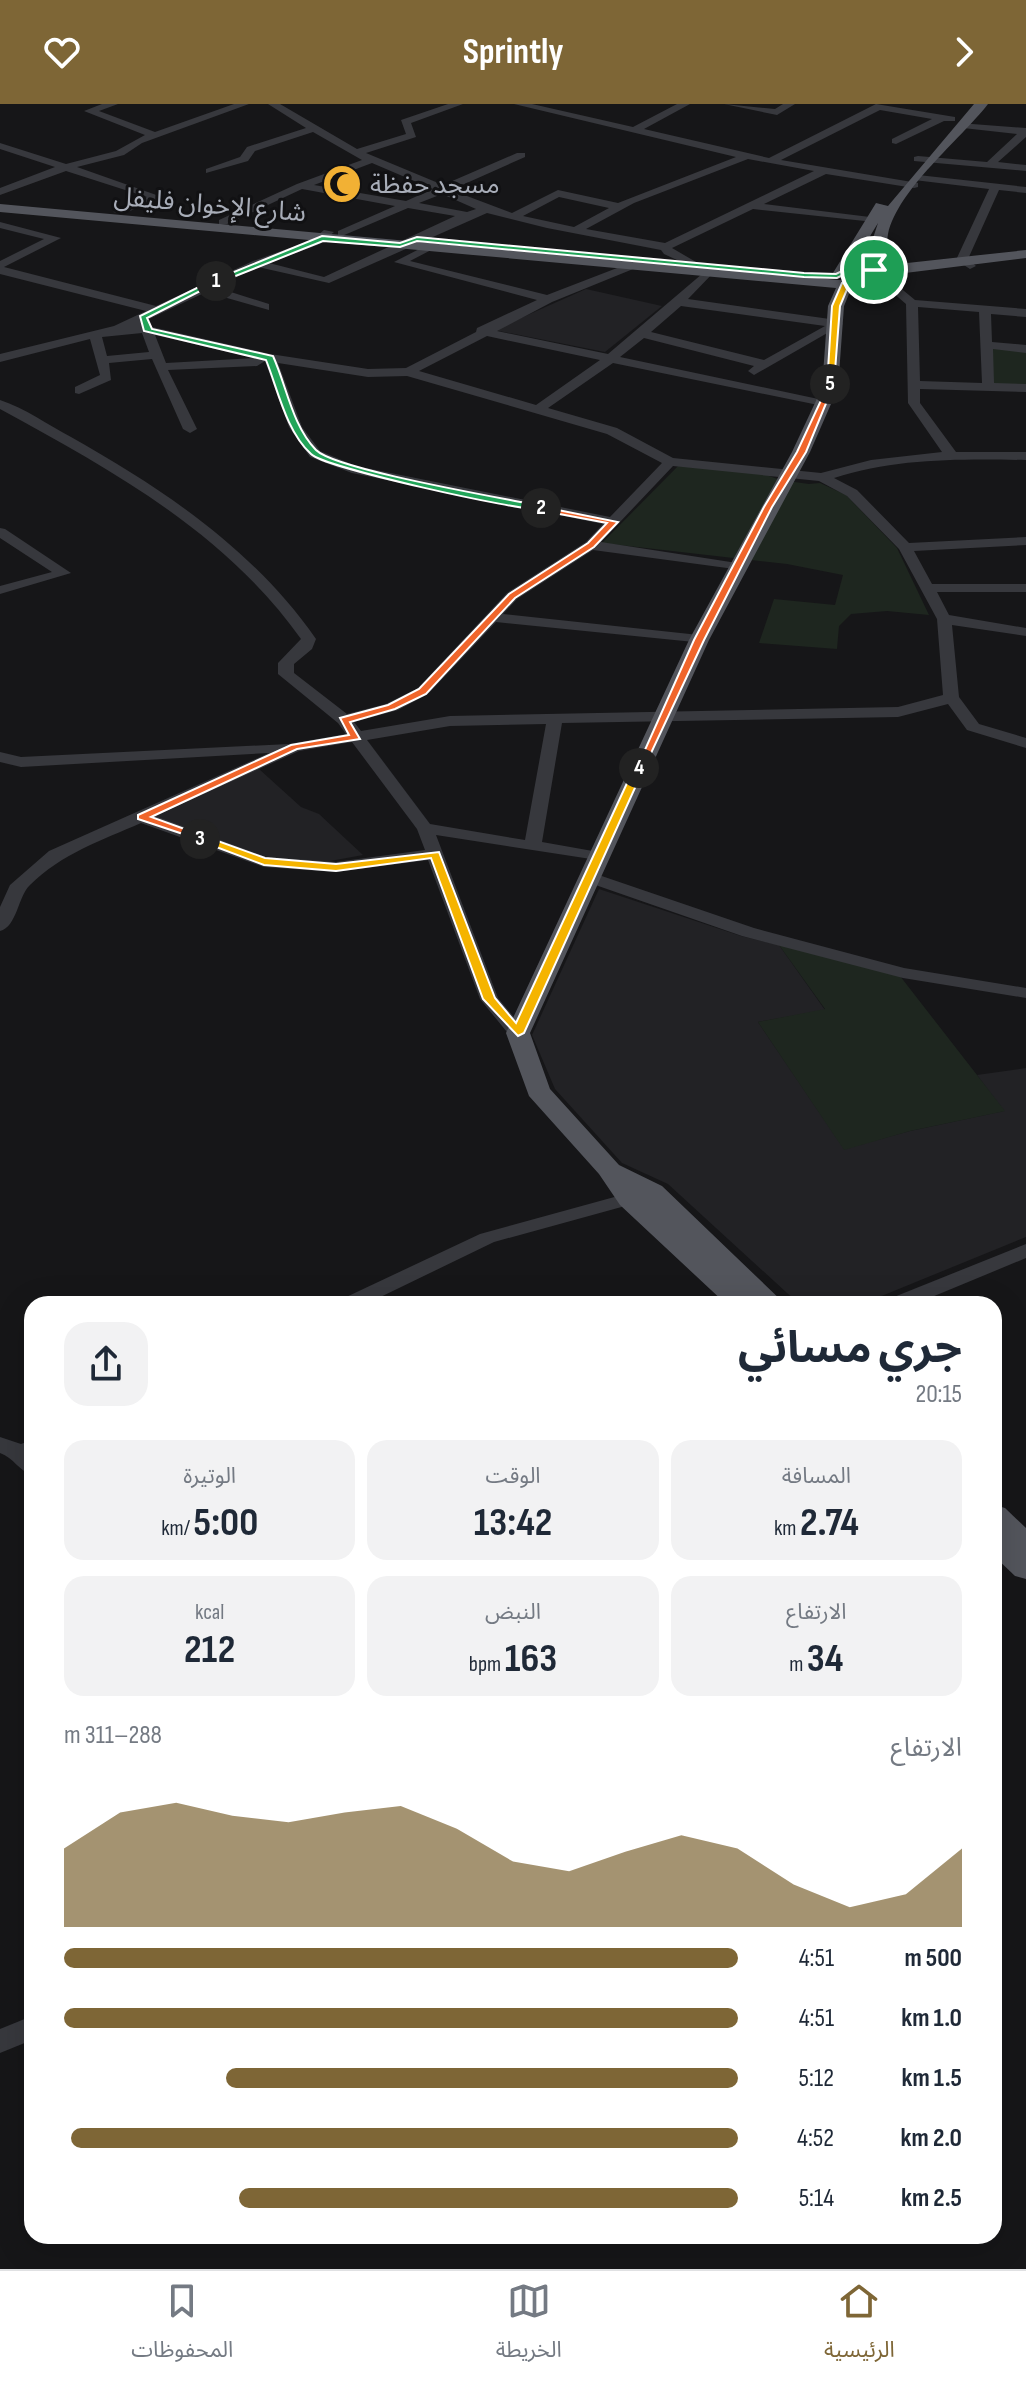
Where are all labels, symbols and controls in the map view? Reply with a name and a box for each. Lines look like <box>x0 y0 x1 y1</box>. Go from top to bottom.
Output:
icon: heart <box>40 30 84 74</box>
icon: forward <box>942 30 986 74</box>
text: Sprintly <box>463 31 563 74</box>
mosque icon: مسجد حفظة <box>321 163 363 205</box>
place label: مسجد حفظة <box>370 170 500 201</box>
street label: شارع الإخوان فليفل <box>112 182 307 231</box>
pin <box>840 236 908 304</box>
icon: arrive <box>852 248 896 292</box>
pin: 1 <box>196 261 236 301</box>
text: 1 <box>212 267 220 294</box>
pin: 5 <box>810 364 850 404</box>
text: 5 <box>825 370 835 397</box>
pin: 2 <box>521 488 561 528</box>
text: 2 <box>536 494 546 521</box>
pin: 4 <box>619 748 659 788</box>
text: 4 <box>634 754 644 781</box>
pin: 3 <box>180 819 220 859</box>
text: 3 <box>195 825 205 852</box>
button: share <box>64 1322 148 1406</box>
text: جري مسائي <box>738 1322 962 1375</box>
text: 20:15 <box>916 1379 962 1410</box>
text: الوتيرة <box>183 1463 236 1490</box>
text: الوقت <box>485 1463 541 1490</box>
text: المسافة <box>782 1463 851 1490</box>
text: 5:00 <box>194 1499 258 1547</box>
text: 13:42 <box>474 1499 552 1547</box>
text: 2.74 <box>800 1499 859 1547</box>
text: /km <box>161 1515 194 1542</box>
text: km <box>774 1515 800 1542</box>
text: kcal <box>195 1599 224 1626</box>
text: النبض <box>485 1599 541 1626</box>
text: الارتفاع <box>786 1599 847 1626</box>
text: 212 <box>184 1626 235 1674</box>
text: 163 <box>505 1635 557 1683</box>
text: 34 <box>807 1635 843 1683</box>
text: bpm <box>469 1651 505 1678</box>
text: m <box>789 1651 807 1678</box>
text: 288–311 m <box>64 1720 162 1751</box>
text: الارتفاع <box>891 1733 962 1764</box>
text: 4:51 <box>799 1943 834 1974</box>
text: 500 m <box>905 1943 962 1974</box>
text: 4:51 <box>799 2003 834 2034</box>
text: 1.0 km <box>901 2003 962 2034</box>
text: 5:12 <box>799 2063 834 2094</box>
text: 1.5 km <box>902 2063 962 2094</box>
text: 4:52 <box>797 2123 834 2154</box>
text: 2.0 km <box>901 2123 962 2154</box>
text: 5:14 <box>799 2183 834 2214</box>
text: 2.5 km <box>901 2183 962 2214</box>
tab: المحفوظات <box>131 2279 233 2373</box>
tab: الخريطة <box>496 2279 562 2373</box>
tab: الرئيسية <box>824 2279 895 2373</box>

